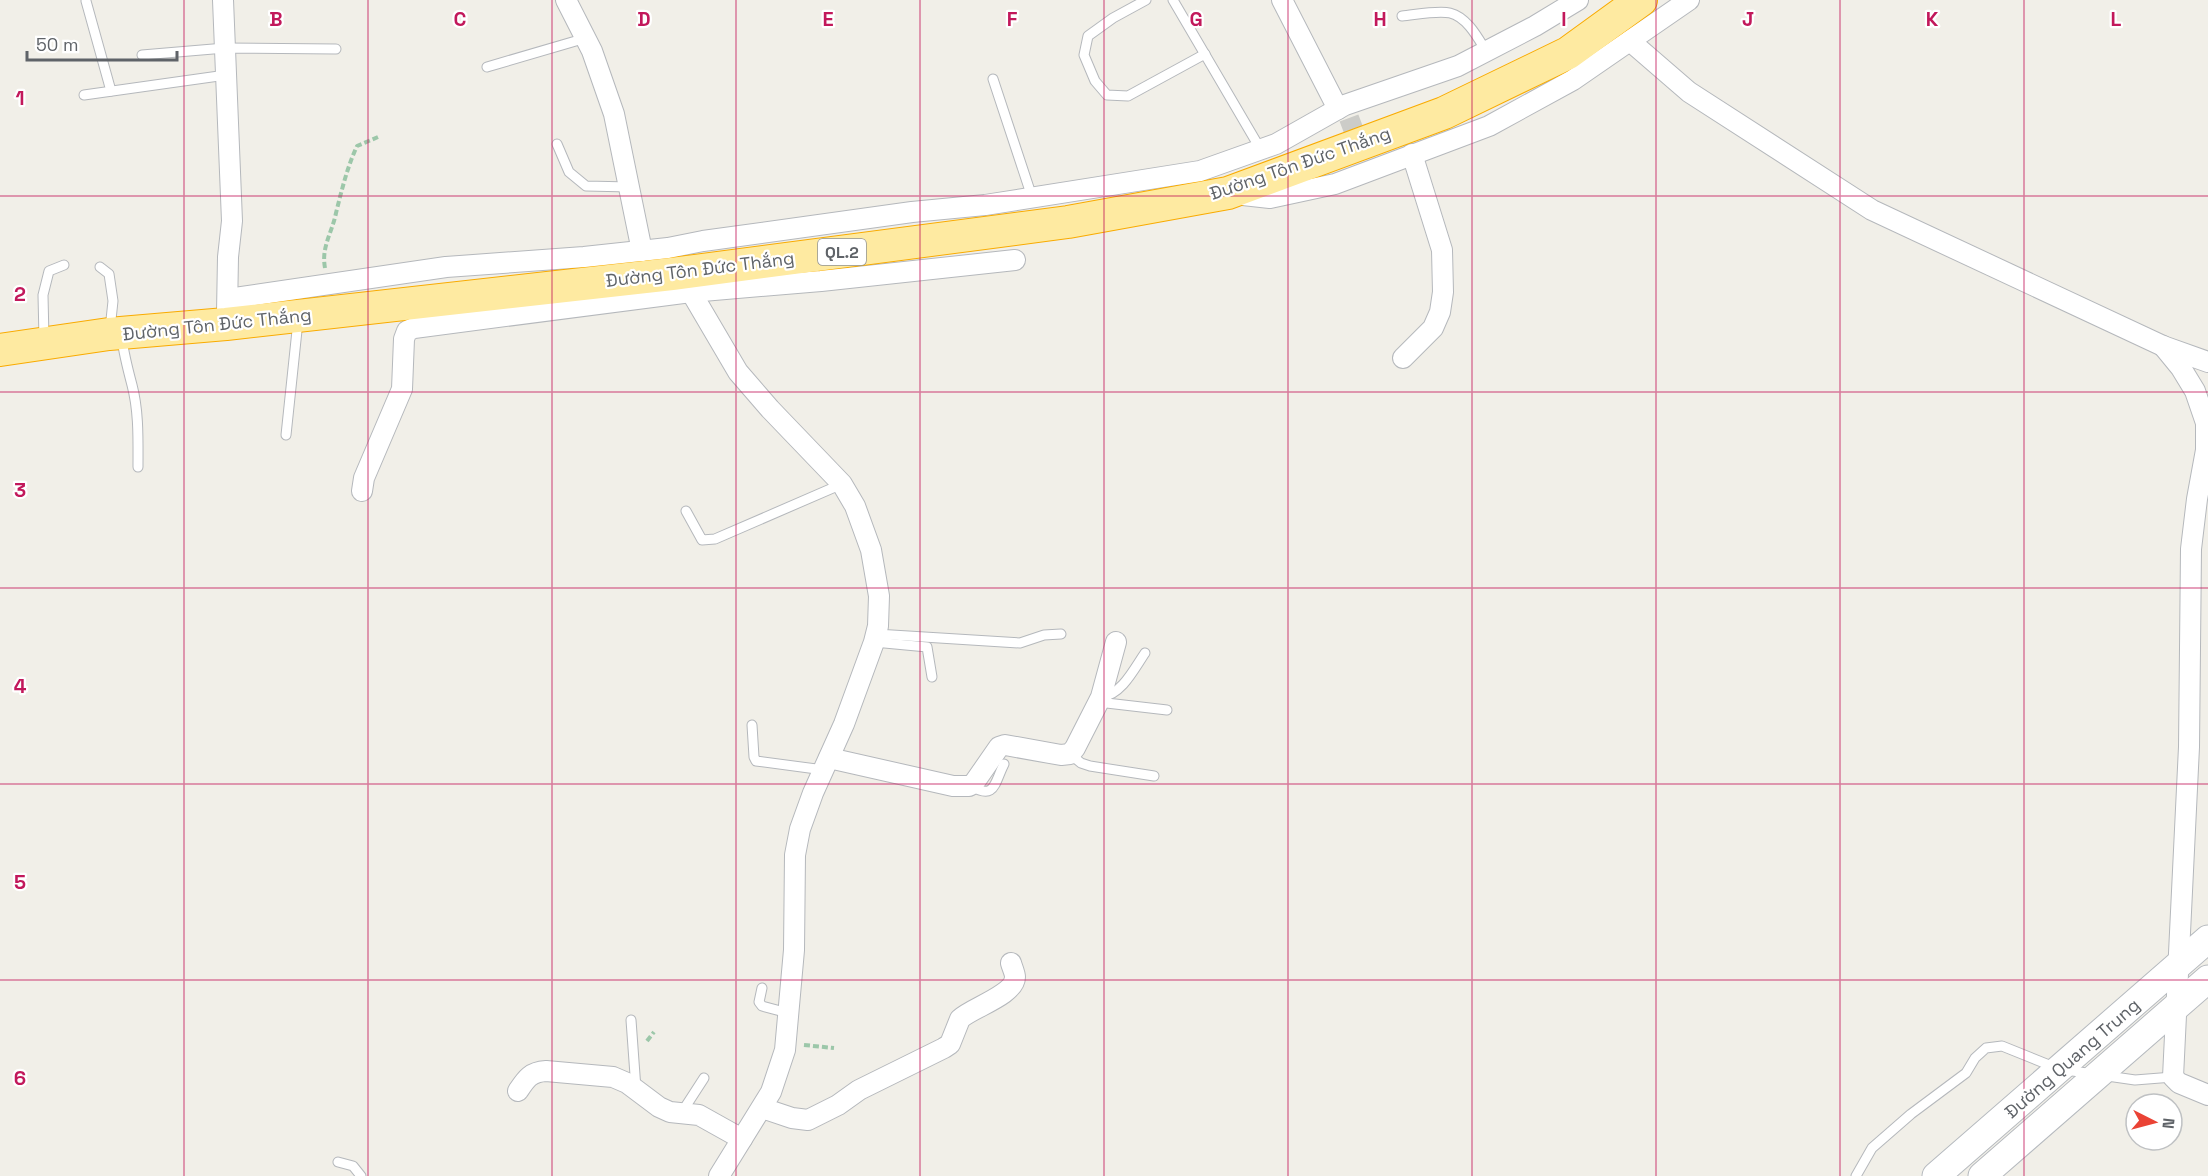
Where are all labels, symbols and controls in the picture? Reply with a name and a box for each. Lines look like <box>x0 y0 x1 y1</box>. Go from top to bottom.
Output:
text: B <box>269 6 283 32</box>
text: C <box>454 6 467 32</box>
text: D <box>637 6 651 32</box>
text: E <box>822 6 834 32</box>
text: F <box>1007 6 1018 32</box>
text: G <box>1189 6 1203 32</box>
text: H <box>1373 6 1387 32</box>
text: I <box>1561 6 1567 32</box>
text: J <box>1742 6 1754 32</box>
text: K <box>1926 6 1939 32</box>
text: L <box>2111 6 2122 32</box>
scale bar <box>27 24 177 62</box>
text: 50 m <box>36 33 78 56</box>
text: 1 <box>15 85 25 111</box>
street label: Đường Tôn Đức Thắng <box>1207 121 1393 205</box>
road number: QL.2 <box>818 239 866 265</box>
street label: Đường Tôn Đức Thắng <box>604 246 796 292</box>
text: 2 <box>14 281 26 307</box>
street label: Đường Tôn Đức Thắng <box>121 303 313 345</box>
text: 3 <box>14 477 26 503</box>
text: 4 <box>14 673 27 699</box>
text: 5 <box>14 869 26 895</box>
street label: Đường Quang Trung <box>2000 993 2144 1123</box>
text: 6 <box>14 1065 26 1091</box>
north arrow <box>2124 1092 2184 1152</box>
text: N <box>2157 1117 2179 1130</box>

